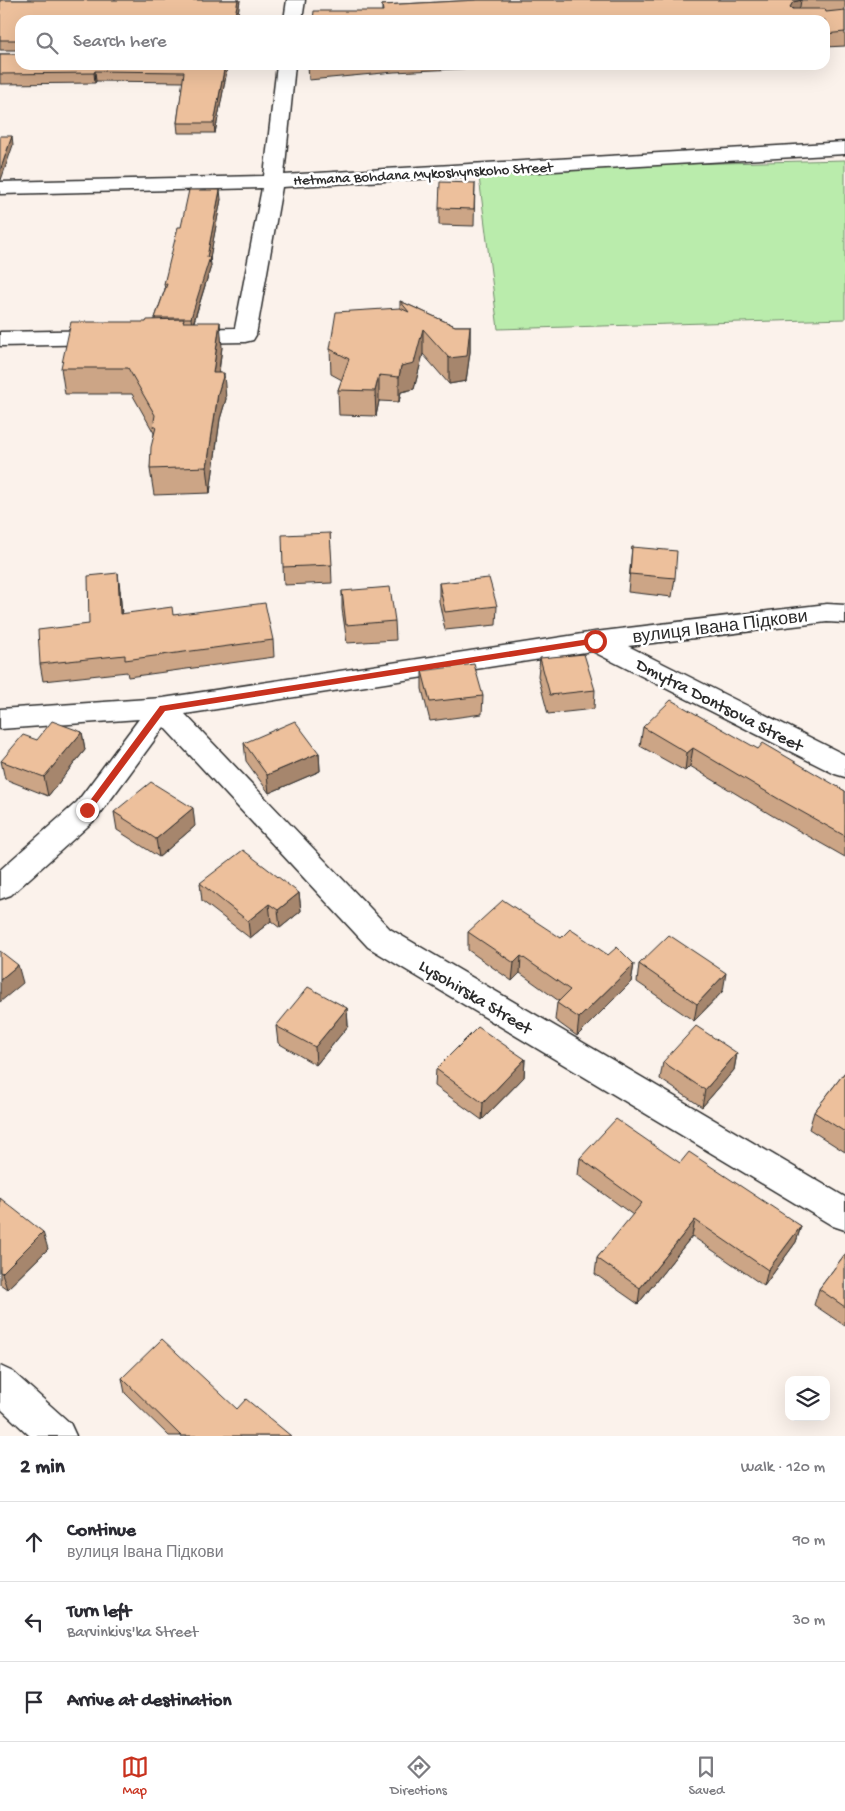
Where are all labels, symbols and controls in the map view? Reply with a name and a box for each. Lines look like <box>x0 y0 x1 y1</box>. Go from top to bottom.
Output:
search box <box>15 15 830 70</box>
icon: search <box>33 29 61 57</box>
text: Search here <box>73 31 167 54</box>
street label: Hetmana Bohdana Mykoshynskoho Street <box>293 159 555 191</box>
street label: вулиця Івана Підкови <box>631 607 809 650</box>
route start <box>584 630 607 653</box>
street label: Dmytra Dontsova Street <box>631 655 807 758</box>
route end <box>76 799 99 822</box>
street label: Lysohirska Street <box>414 956 537 1041</box>
map controls <box>785 1376 830 1421</box>
button: layers <box>785 1376 830 1421</box>
text: 2 min <box>20 1456 65 1481</box>
text: Walk · 120 m <box>741 1459 825 1478</box>
text: Continue <box>67 1520 136 1543</box>
icon: ahead <box>20 1528 48 1556</box>
text: 90 m <box>793 1532 825 1551</box>
text: вулиця Івана Підкови <box>67 1545 224 1564</box>
text: Turn left <box>67 1601 131 1624</box>
icon: left <box>20 1608 48 1636</box>
text: 30 m <box>792 1612 825 1631</box>
text: Barvinkivs'ka Street <box>67 1624 198 1643</box>
icon: arrive <box>20 1688 48 1716</box>
text: Arrive at destination <box>67 1690 231 1713</box>
tab: Map <box>121 1753 149 1800</box>
tab: Directions <box>390 1753 447 1800</box>
tab: Saved <box>688 1753 724 1800</box>

